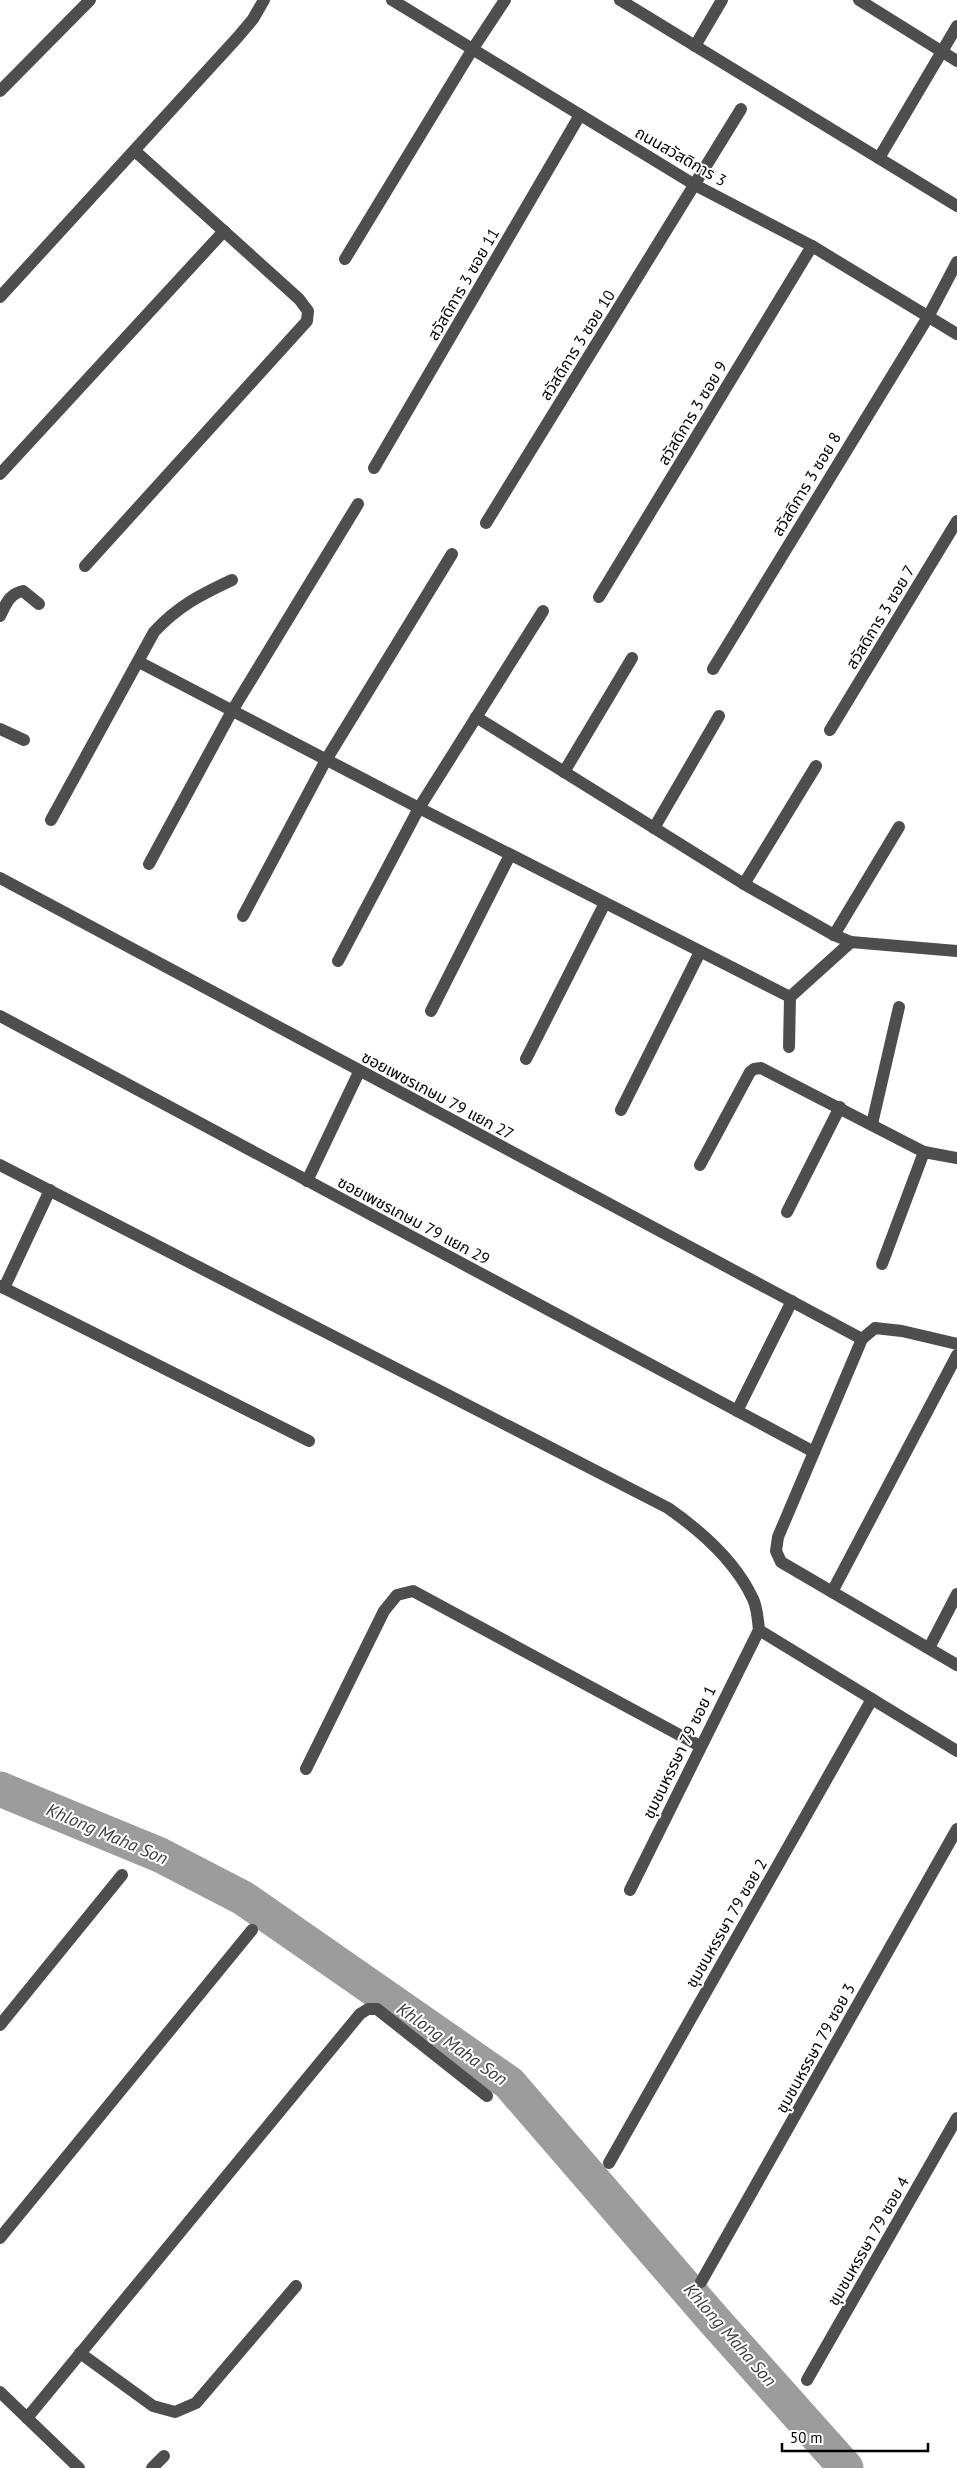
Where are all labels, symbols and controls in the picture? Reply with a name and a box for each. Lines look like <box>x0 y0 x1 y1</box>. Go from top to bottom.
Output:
street label: ถนนสวัสดิการ 3 <box>632 122 730 190</box>
street label: สวัสดิการ 3 ซอย 11 <box>423 224 503 344</box>
street label: สวัสดิการ 3 ซอย 10 <box>535 286 619 404</box>
street label: สวัสดิการ 3 ซอย 9 <box>653 357 731 469</box>
street label: สวัสดิการ 3 ซอย 8 <box>767 428 845 540</box>
street label: สวัสดิการ 3 ซอย 7 <box>841 561 919 673</box>
street label: ซอยเพชรเกษม 79 แยก 27 <box>358 1046 518 1144</box>
street label: ซอยเพชรเกษม 79 แยก 29 <box>334 1171 494 1269</box>
street label: ชุมชนหรรษา 79 ซอย 1 <box>638 1682 720 1822</box>
water label: Khlong Maha Son <box>43 1798 171 1870</box>
street label: ชุมชนหรรษา 79 ซอย 2 <box>681 1855 771 1991</box>
street label: ชุมชนหรรษา 79 ซอย 3 <box>771 1980 859 2116</box>
water label: Khlong Maha Son <box>392 1997 512 2090</box>
street label: ชุมชนหรรษา 79 ซอย 4 <box>823 2173 913 2309</box>
water label: Khlong Maha Son <box>679 2278 782 2391</box>
scale bar <box>782 2420 928 2452</box>
text: 50 m <box>790 2428 823 2447</box>

